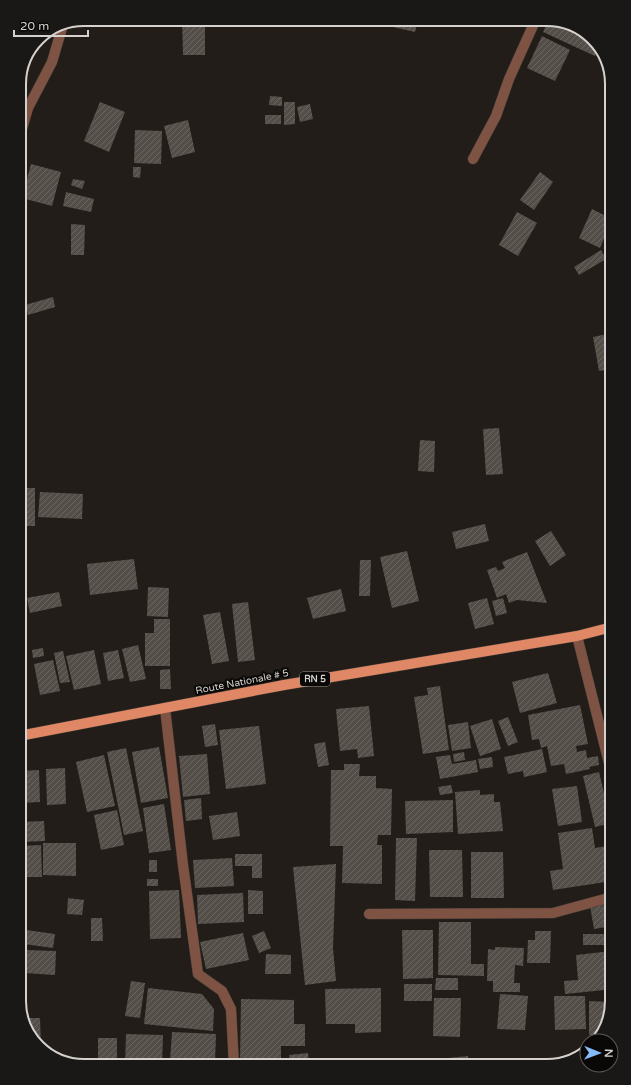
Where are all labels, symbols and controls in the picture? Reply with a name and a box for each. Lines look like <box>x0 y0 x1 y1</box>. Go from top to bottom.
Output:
scale bar <box>14 12 88 38</box>
text: 20 m <box>20 19 49 33</box>
street label: Route Nationale # 5 <box>195 667 290 697</box>
road number: RN 5 <box>300 672 330 686</box>
north arrow <box>579 1033 619 1073</box>
text: N <box>602 1049 615 1058</box>

